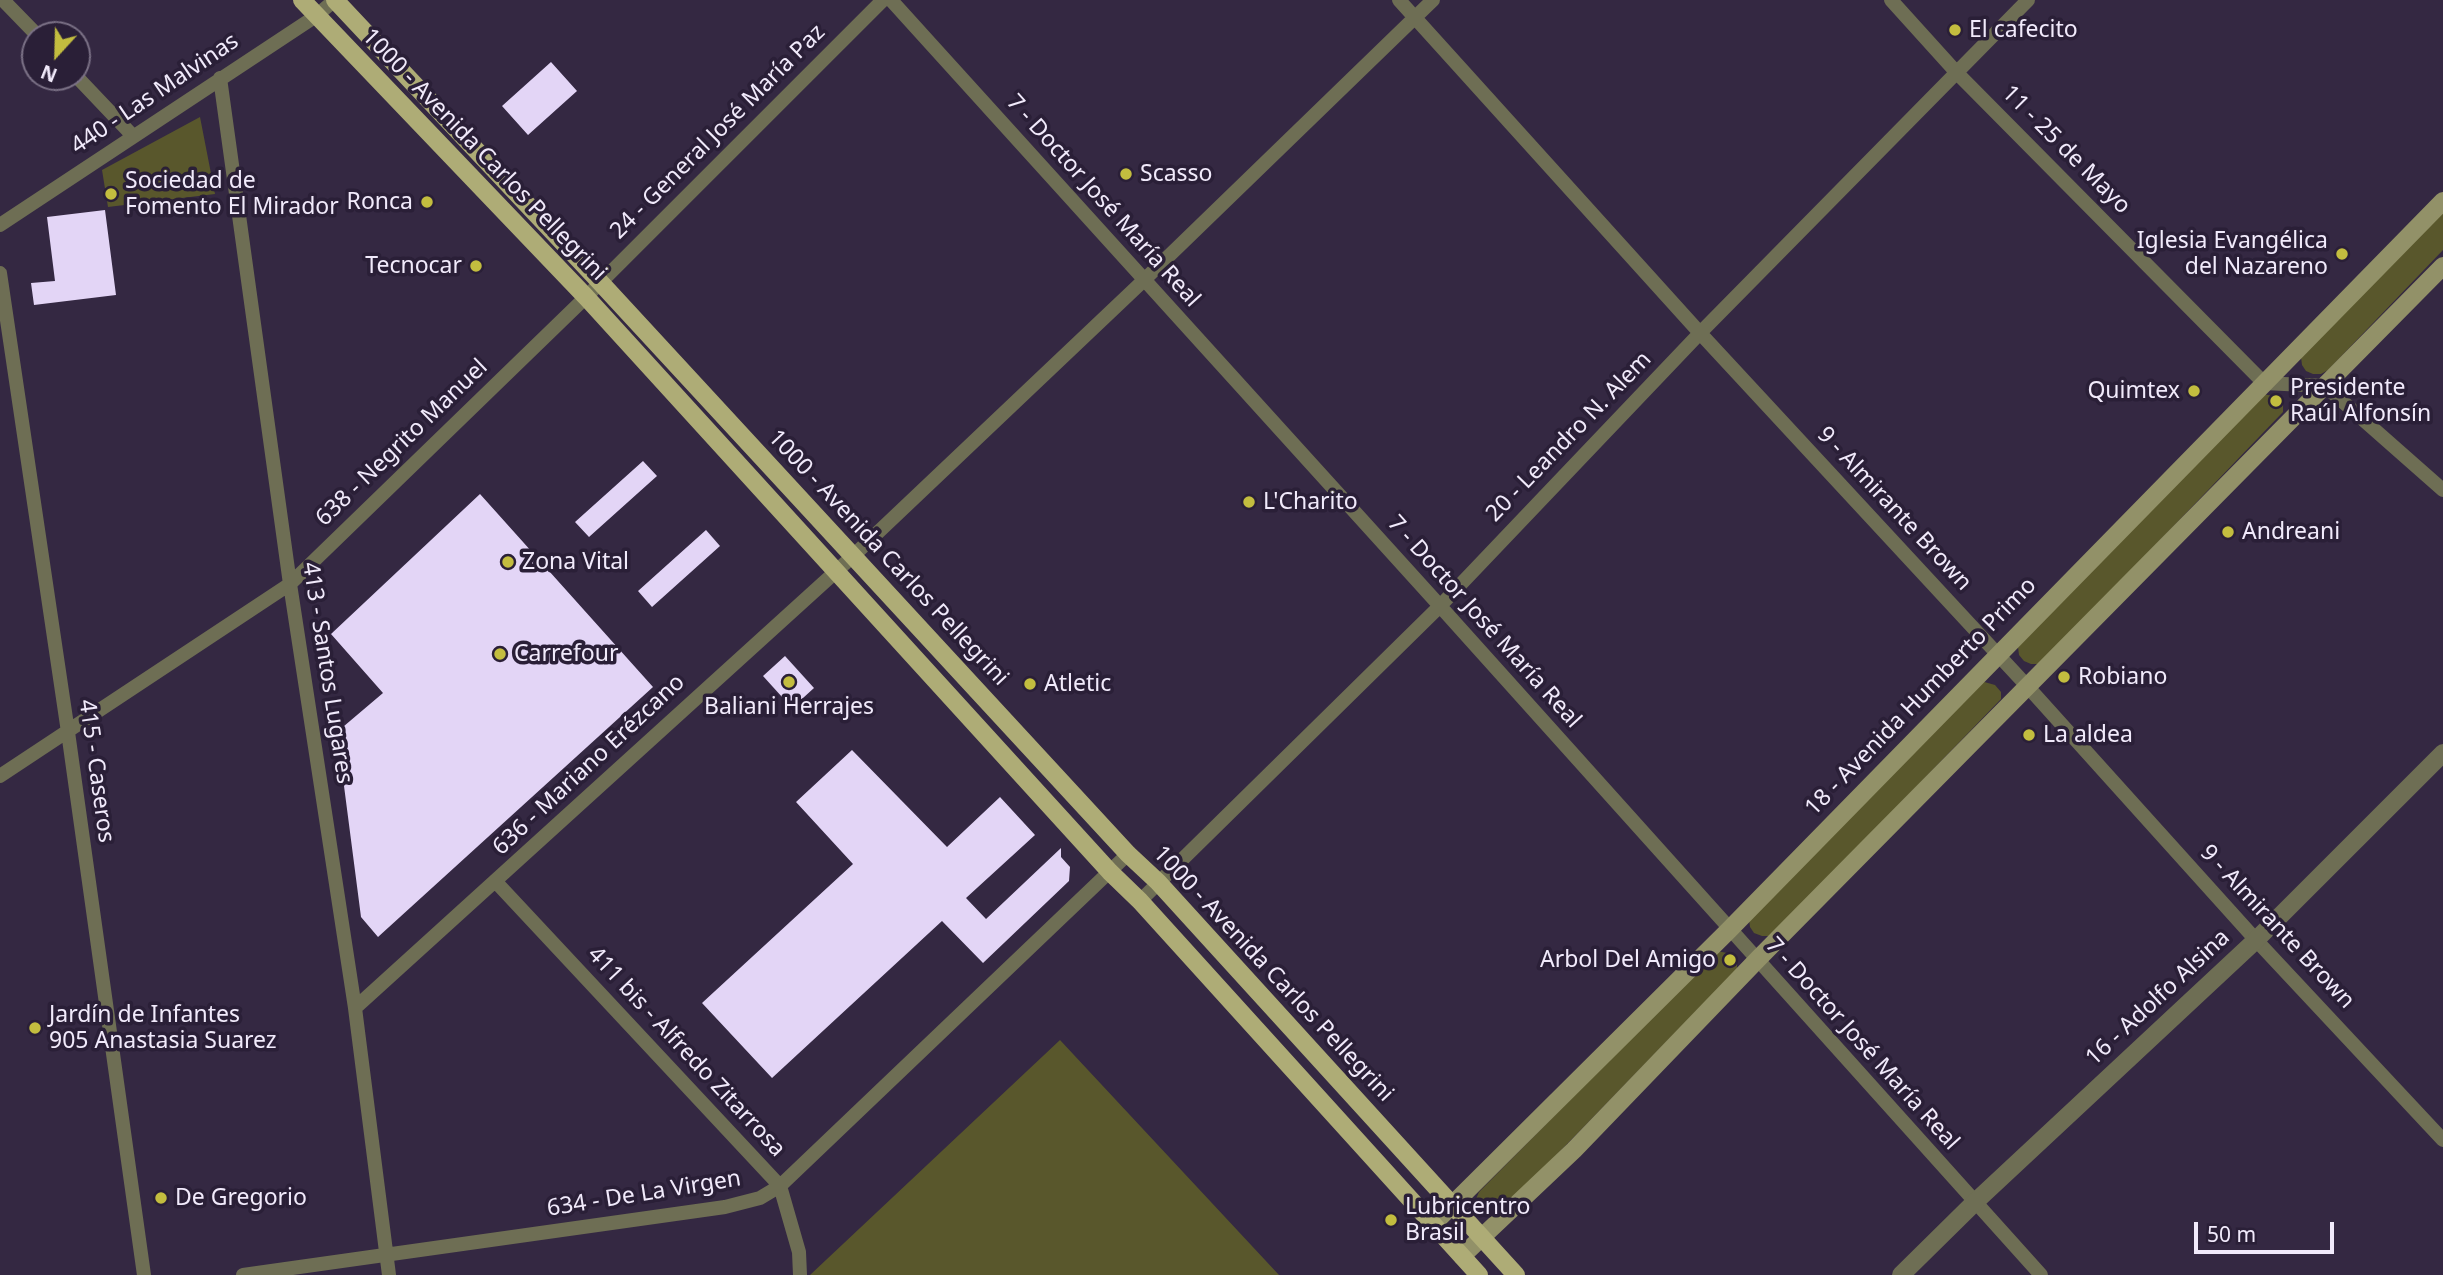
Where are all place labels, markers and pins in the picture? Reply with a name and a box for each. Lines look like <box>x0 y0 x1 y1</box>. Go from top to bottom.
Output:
place label: El cafecito <box>1969 16 2078 44</box>
marker: El cafecito <box>1947 22 1963 38</box>
place label: Scasso <box>1140 160 1213 188</box>
marker: Scasso <box>1118 166 1134 182</box>
place label: Sociedad de Fomento El Mirador <box>125 167 339 221</box>
marker: Sociedad de Fomento El Mirador <box>103 186 119 202</box>
place label: Ronca <box>347 188 413 216</box>
marker: Ronca <box>419 194 435 210</box>
place label: Iglesia Evangélica del Nazareno <box>2137 227 2328 281</box>
marker: Iglesia Evangélica del Nazareno <box>2334 246 2350 262</box>
place label: Tecnocar <box>365 252 462 280</box>
marker: Tecnocar <box>468 258 484 274</box>
place label: Presidente Raúl Alfonsín <box>2290 374 2431 428</box>
place label: Quimtex <box>2087 377 2180 405</box>
marker: Quimtex <box>2186 383 2202 399</box>
marker: Presidente Raúl Alfonsín <box>2268 393 2284 409</box>
place label: L'Charito <box>1263 488 1358 516</box>
marker: L'Charito <box>1241 494 1257 510</box>
place label: Andreani <box>2242 518 2340 546</box>
marker: Andreani <box>2220 524 2236 540</box>
place label: Zona Vital <box>522 548 629 576</box>
marker: Zona Vital <box>500 554 516 570</box>
place label: Carrefour <box>514 640 618 668</box>
marker: Carrefour <box>492 646 508 662</box>
place label: Robiano <box>2078 663 2167 691</box>
marker: Robiano <box>2056 669 2072 685</box>
place label: Atletic <box>1044 670 1111 698</box>
marker: Baliani Herrajes <box>781 674 797 690</box>
marker: Atletic <box>1022 676 1038 692</box>
place label: Baliani Herrajes <box>704 693 874 721</box>
place label: La aldea <box>2043 721 2133 749</box>
marker: La aldea <box>2021 727 2037 743</box>
place label: Arbol Del Amigo <box>1540 946 1716 974</box>
marker: Arbol Del Amigo <box>1722 952 1738 968</box>
place label: Jardín de Infantes 905 Anastasia Suarez <box>49 1001 277 1055</box>
marker: Jardín de Infantes 905 Anastasia Suarez <box>27 1020 43 1036</box>
place label: De Gregorio <box>175 1184 307 1212</box>
marker: De Gregorio <box>153 1190 169 1206</box>
place label: Lubricentro Brasil <box>1405 1193 1530 1247</box>
marker: Lubricentro Brasil <box>1383 1212 1399 1228</box>

